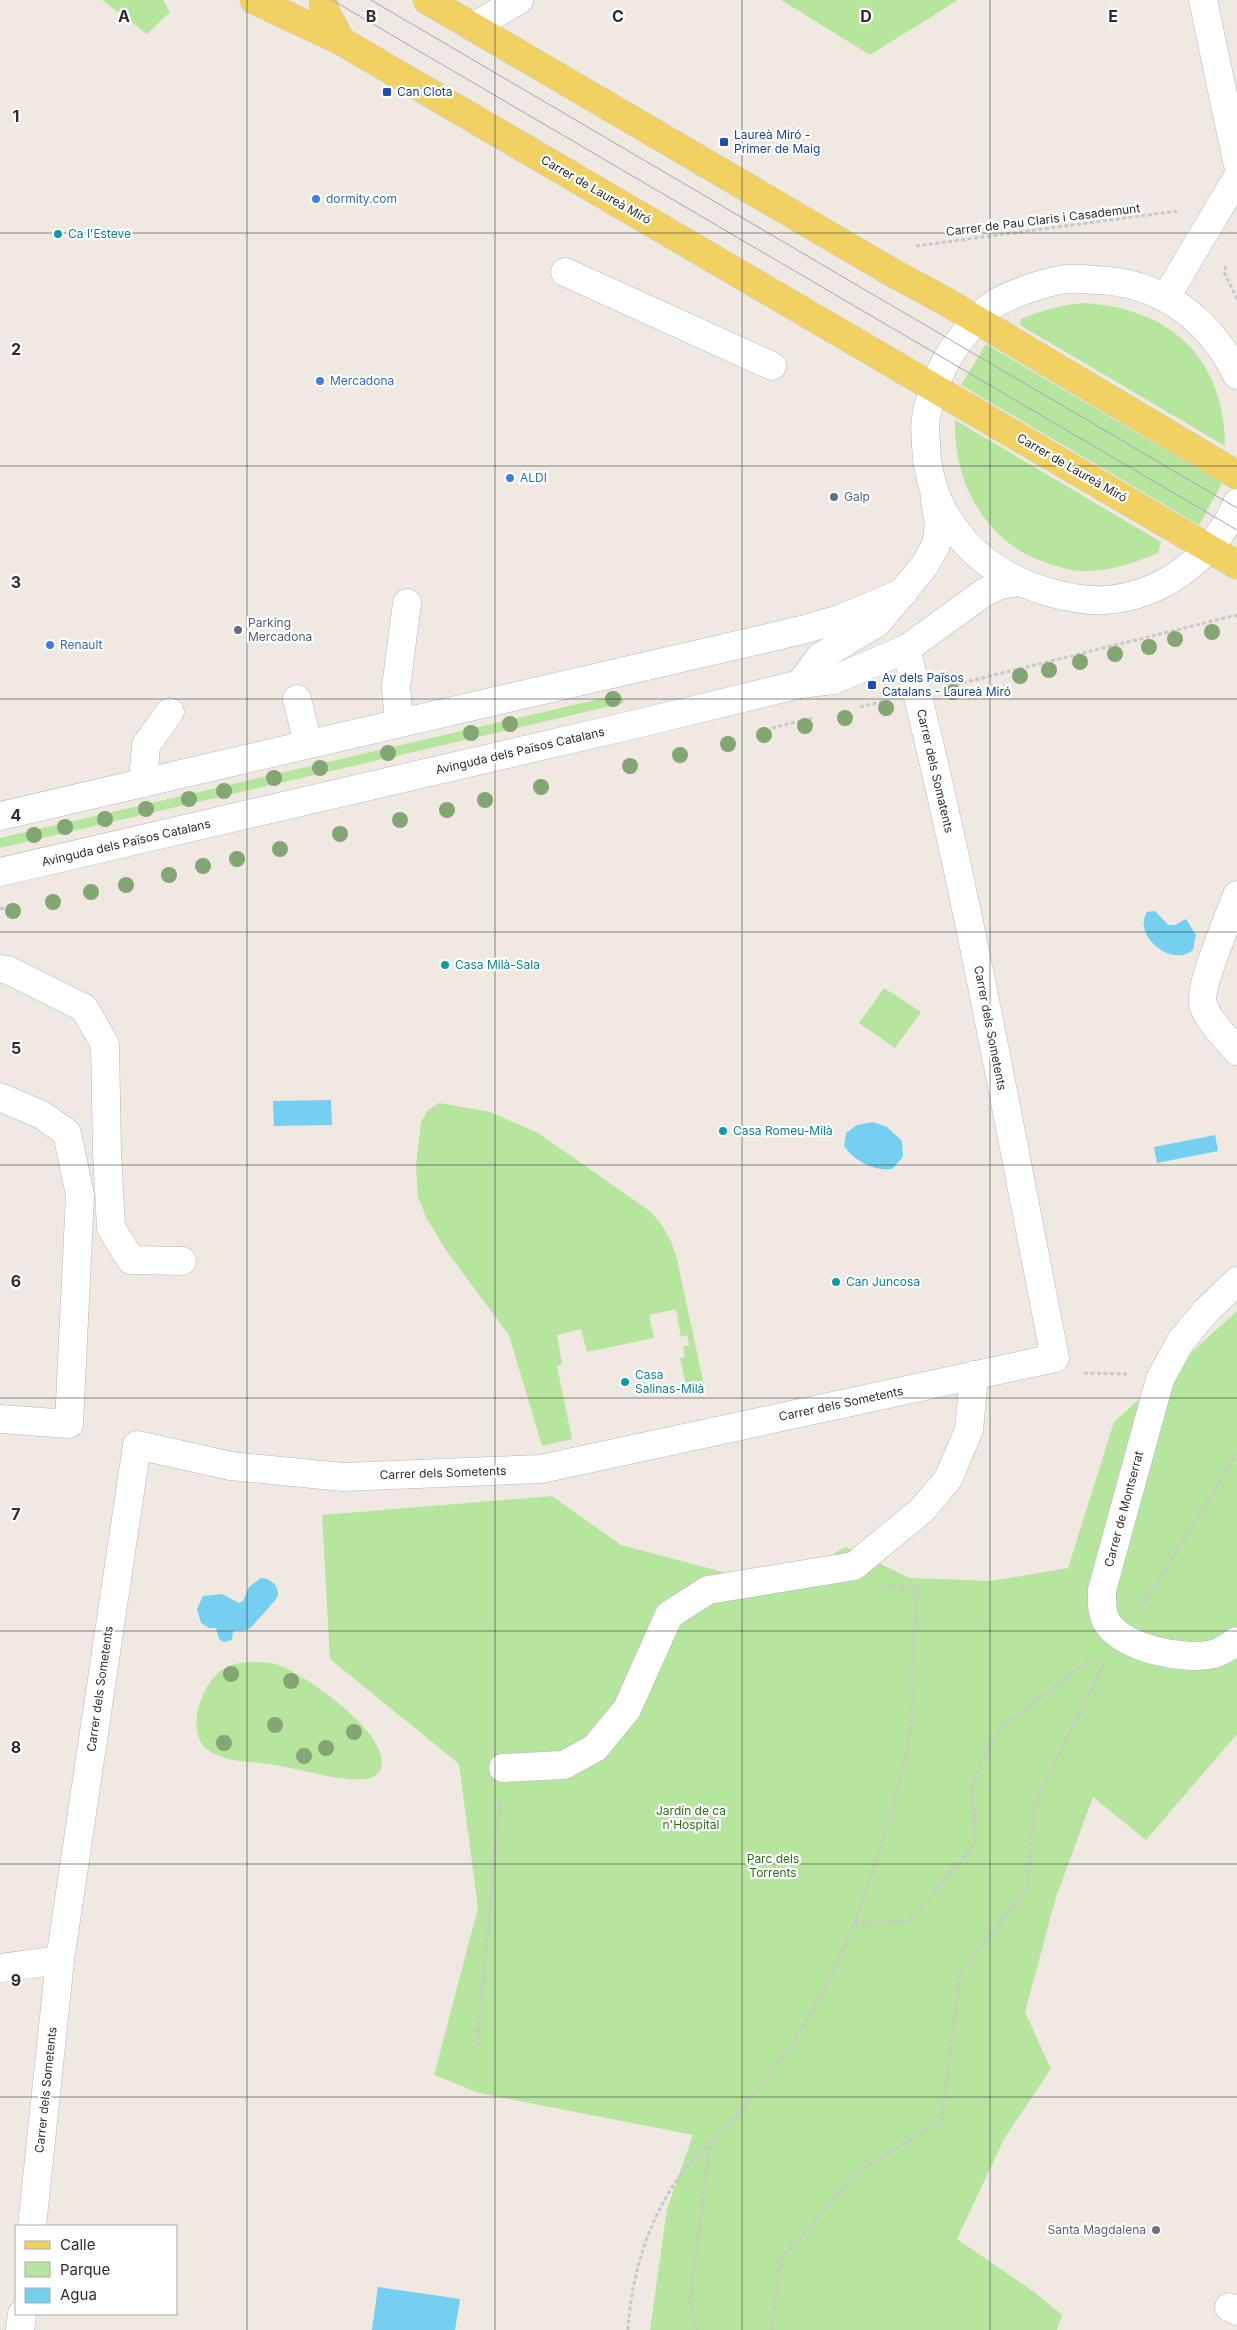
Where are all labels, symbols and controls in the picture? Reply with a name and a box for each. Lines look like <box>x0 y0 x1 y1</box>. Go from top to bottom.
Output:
text: A <box>118 6 130 26</box>
text: B <box>366 6 376 26</box>
text: C <box>612 6 624 26</box>
text: D <box>860 6 872 26</box>
text: E <box>1108 6 1118 26</box>
place label: Can Clota <box>397 84 453 99</box>
marker: Can Clota <box>381 86 393 98</box>
text: 1 <box>13 106 19 126</box>
place label: Laureà Miró - Primer de Maig <box>734 127 820 156</box>
marker: Laureà Miró - Primer de Maig <box>718 136 730 148</box>
street label: Carrer de Laureà Miró <box>539 152 654 227</box>
place label: dormity.com <box>326 191 397 206</box>
marker: dormity.com <box>310 193 322 205</box>
street label: Carrer de Pau Claris i Casademunt <box>945 200 1141 239</box>
place label: Ca l'Esteve <box>68 226 131 241</box>
marker: Ca l'Esteve <box>52 228 64 240</box>
text: 2 <box>11 339 21 359</box>
place label: Mercadona <box>330 373 394 388</box>
marker: Mercadona <box>314 375 326 387</box>
street label: Carrer de Laureà Miró <box>1015 430 1130 505</box>
place label: ALDI <box>520 470 547 485</box>
marker: ALDI <box>504 472 516 484</box>
place label: Galp <box>844 489 870 504</box>
marker: Galp <box>828 491 840 503</box>
text: 3 <box>11 572 21 592</box>
place label: Parking Mercadona <box>248 615 312 644</box>
marker: Parking Mercadona <box>232 624 244 636</box>
place label: Renault <box>60 637 103 652</box>
marker: Renault <box>44 639 56 651</box>
place label: Av dels Països Catalans - Laureà Miró <box>882 670 1011 699</box>
marker: Av dels Països Catalans - Laureà Miró <box>866 679 878 691</box>
street label: Carrer dels Somatents <box>914 708 957 834</box>
street label: Avinguda dels Països Catalans <box>434 724 606 777</box>
text: 4 <box>11 805 22 825</box>
street label: Avinguda dels Països Catalans <box>40 816 212 869</box>
place label: Casa Milà-Sala <box>455 957 540 972</box>
marker: Casa Milà-Sala <box>439 959 451 971</box>
street label: Carrer dels Sometents <box>971 964 1010 1092</box>
text: 5 <box>11 1038 21 1058</box>
place label: Casa Romeu-Milà <box>733 1123 833 1138</box>
marker: Casa Romeu-Milà <box>717 1125 729 1137</box>
text: 6 <box>11 1271 21 1291</box>
place label: Can Juncosa <box>846 1274 920 1289</box>
marker: Can Juncosa <box>830 1276 842 1288</box>
place label: Casa Salinas-Milà <box>635 1367 704 1396</box>
marker: Casa Salinas-Milà <box>619 1376 631 1388</box>
street label: Carrer dels Sometents <box>777 1383 904 1424</box>
street label: Carrer de Montserrat <box>1101 1449 1146 1568</box>
street label: Carrer dels Sometents <box>379 1463 507 1482</box>
text: 7 <box>11 1504 21 1524</box>
street label: Carrer dels Sometents <box>83 1625 116 1753</box>
text: 8 <box>11 1737 21 1757</box>
park label: Jardín de ca n'Hospital <box>656 1803 726 1832</box>
park label: Parc dels Torrents <box>747 1851 799 1880</box>
text: 9 <box>11 1970 21 1990</box>
street label: Carrer dels Sometents <box>31 2026 60 2154</box>
place label: Santa Magdalena <box>1048 2222 1146 2237</box>
marker: Santa Magdalena <box>1150 2224 1162 2236</box>
legend <box>15 2225 178 2315</box>
text: Calle <box>60 2235 95 2254</box>
text: Parque <box>60 2260 110 2279</box>
text: Agua <box>60 2285 97 2304</box>

